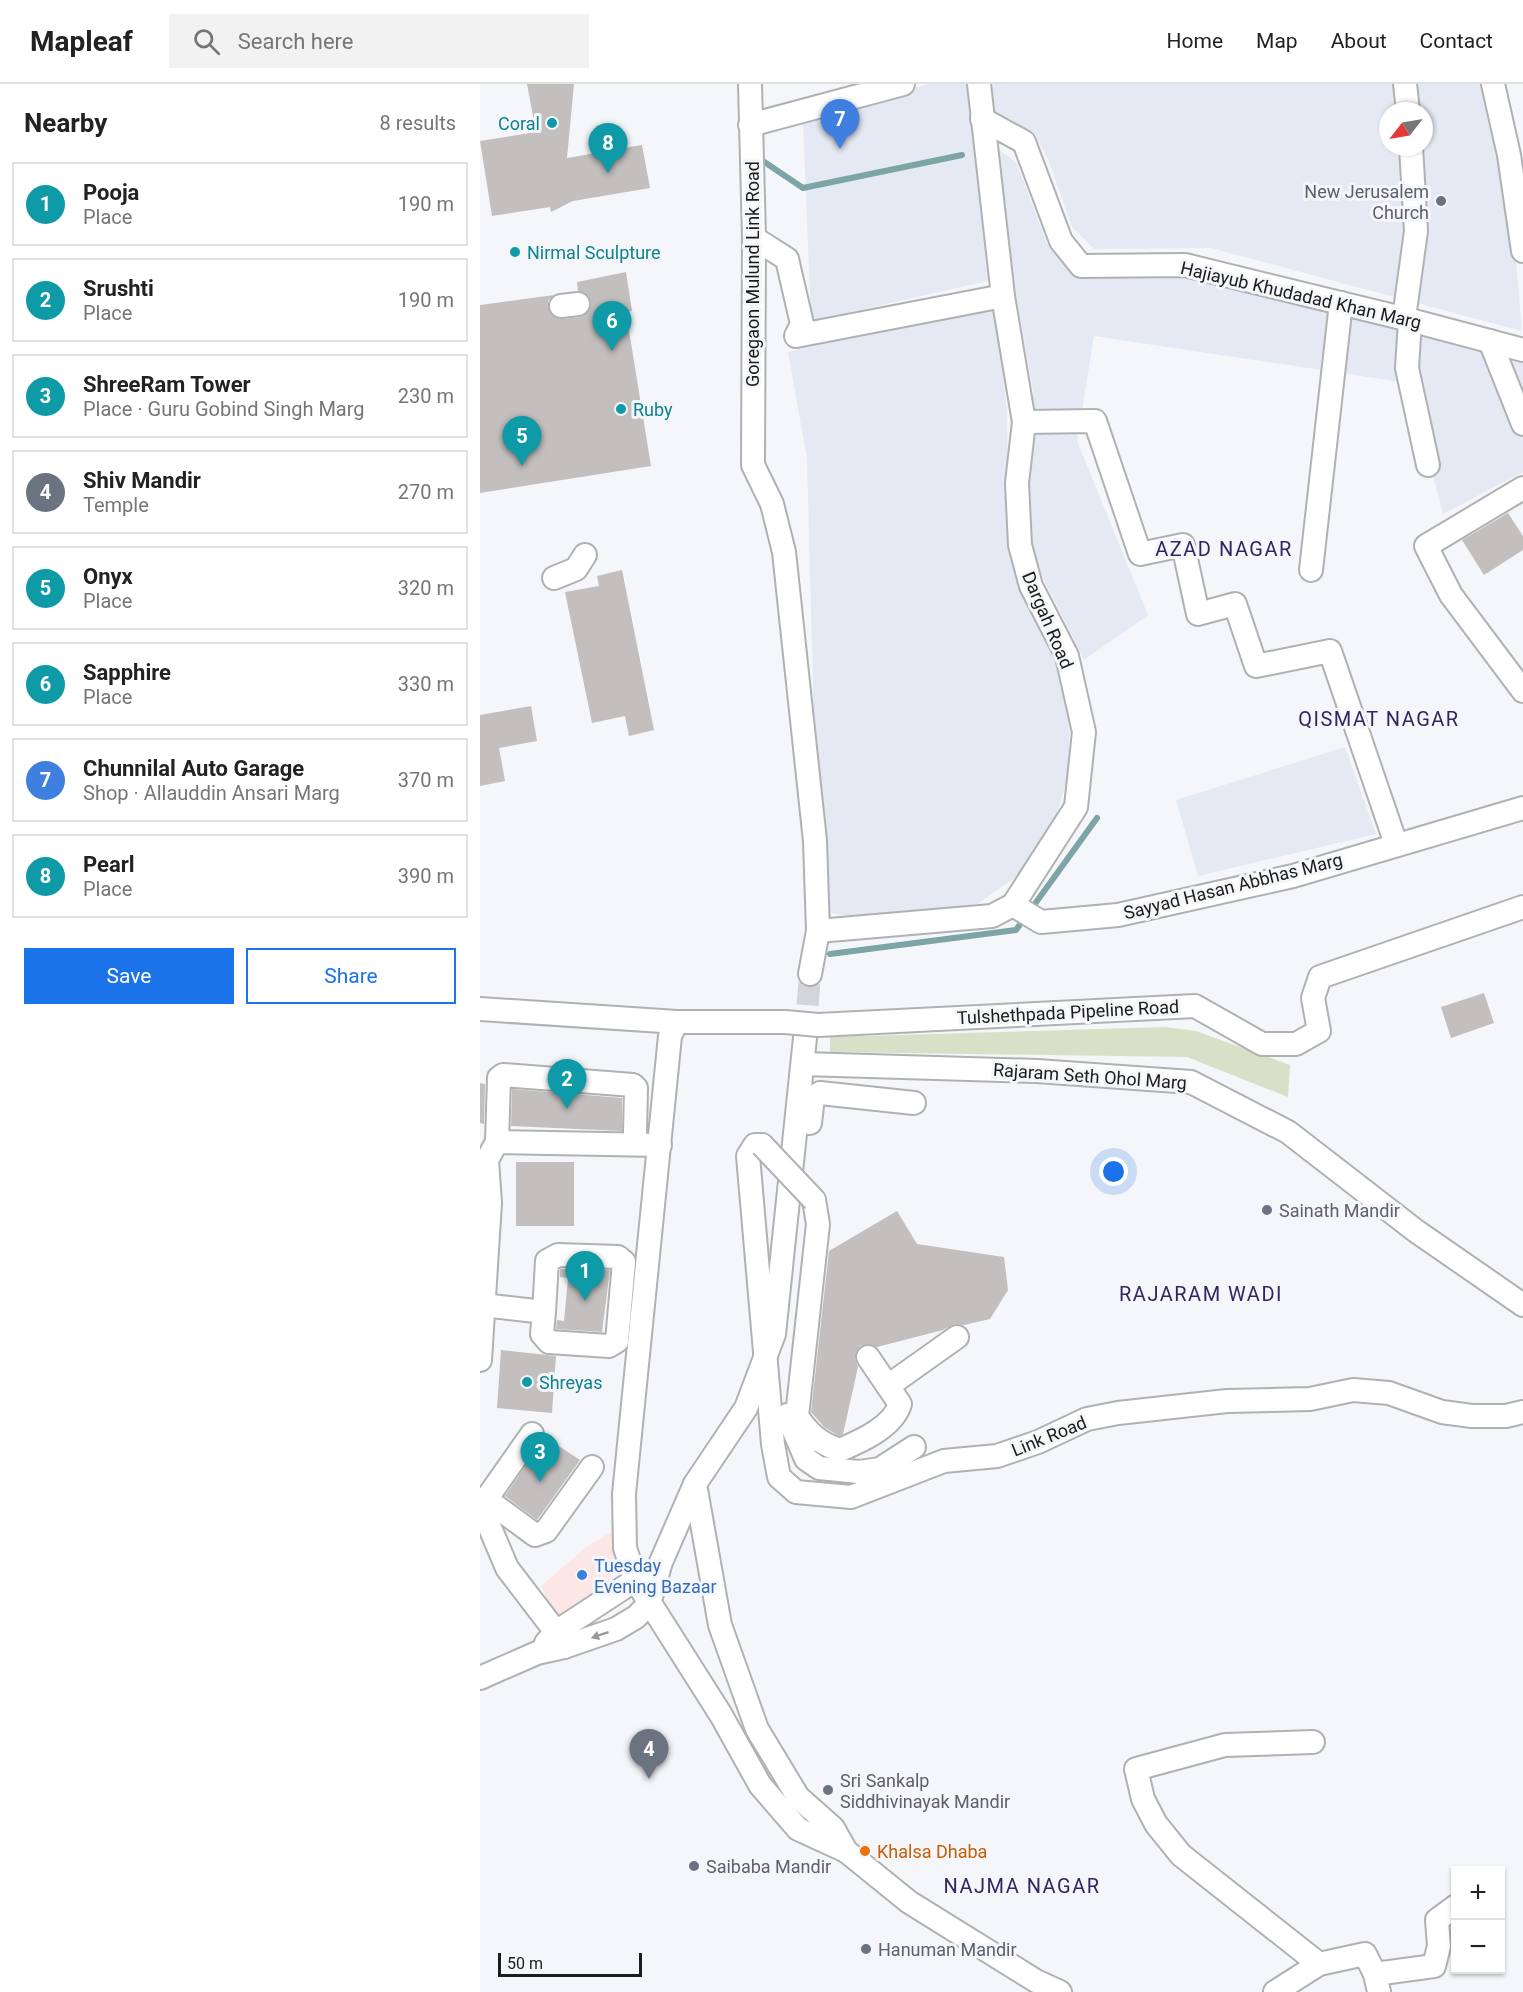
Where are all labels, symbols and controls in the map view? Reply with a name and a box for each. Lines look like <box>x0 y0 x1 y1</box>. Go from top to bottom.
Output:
search box <box>169 14 589 68</box>
text: Mapleaf <box>30 25 133 58</box>
icon: search <box>190 25 223 58</box>
text: Search here <box>238 29 354 54</box>
text: Home <box>1167 29 1223 53</box>
text: Map <box>1256 29 1298 53</box>
text: About <box>1331 29 1387 53</box>
text: Contact <box>1420 29 1493 53</box>
pin: 7 <box>820 100 860 149</box>
north arrow <box>1379 102 1433 156</box>
text: Nearby <box>24 108 107 138</box>
text: 8 results <box>380 111 456 135</box>
place label: Coral <box>498 113 540 134</box>
marker: Coral <box>545 116 559 130</box>
pin: 8 <box>588 124 628 173</box>
street label: Goregaon Mulund Link Road <box>742 161 763 387</box>
text: Pooja <box>83 180 139 205</box>
place label: New Jerusalem Church <box>1304 181 1429 223</box>
text: 1 <box>40 192 51 216</box>
text: 190 m <box>398 192 454 216</box>
marker: New Jerusalem Church <box>1434 194 1448 208</box>
text: Place <box>83 205 132 229</box>
place label: Nirmal Sculpture <box>527 242 661 263</box>
marker: Nirmal Sculpture <box>508 245 522 259</box>
street label: Hajiayub Khudadad Khan Marg <box>1179 257 1423 333</box>
text: Srushti <box>83 276 154 301</box>
text: 2 <box>40 288 51 312</box>
text: 190 m <box>398 288 454 312</box>
text: Place <box>83 301 132 325</box>
pin: 6 <box>592 302 632 351</box>
text: ShreeRam Tower <box>83 372 251 397</box>
text: 3 <box>40 384 51 408</box>
text: 230 m <box>398 384 454 408</box>
text: Place · Guru Gobind Singh Marg <box>83 397 365 421</box>
place label: Ruby <box>633 399 673 420</box>
marker: Ruby <box>614 402 628 416</box>
pin: 5 <box>502 416 542 466</box>
text: Shiv Mandir <box>83 468 201 493</box>
text: 4 <box>40 480 51 504</box>
text: 270 m <box>398 480 454 504</box>
text: Temple <box>83 493 149 517</box>
district label: AZAD NAGAR <box>1155 537 1293 561</box>
text: Onyx <box>83 564 133 589</box>
street label: Dargah Road <box>1018 568 1078 672</box>
text: 5 <box>40 576 51 600</box>
text: 320 m <box>398 576 454 600</box>
text: Place <box>83 589 132 613</box>
text: Sapphire <box>83 660 171 685</box>
text: 6 <box>40 672 51 696</box>
text: 330 m <box>398 672 454 696</box>
text: Place <box>83 685 132 709</box>
district label: QISMAT NAGAR <box>1298 707 1460 731</box>
text: Chunnilal Auto Garage <box>83 756 304 781</box>
text: 7 <box>40 768 51 792</box>
text: 370 m <box>398 768 454 792</box>
text: Shop · Allauddin Ansari Marg <box>83 781 340 805</box>
street label: Sayyad Hasan Abbhas Marg <box>1121 849 1345 923</box>
text: Pearl <box>83 852 135 877</box>
text: 8 <box>40 864 51 888</box>
text: 390 m <box>398 864 454 888</box>
text: Place <box>83 877 132 901</box>
button: Save <box>24 948 234 1004</box>
button: Share <box>246 948 456 1004</box>
street label: Tulshethpada Pipeline Road <box>956 996 1180 1028</box>
street label: Rajaram Seth Ohol Marg <box>992 1059 1188 1093</box>
pin: 2 <box>548 1060 586 1109</box>
your location <box>1099 1157 1128 1186</box>
place label: Sainath Mandir <box>1279 1200 1400 1221</box>
marker: Sainath Mandir <box>1260 1203 1274 1217</box>
pin: 1 <box>566 1252 604 1301</box>
district label: RAJARAM WADI <box>1119 1282 1283 1306</box>
place label: Shreyas <box>539 1372 602 1393</box>
marker: Shreyas <box>520 1375 534 1389</box>
street label: Link Road <box>1008 1411 1090 1461</box>
pin: 3 <box>520 1432 560 1482</box>
place label: Tuesday Evening Bazaar <box>594 1555 717 1597</box>
marker: Tuesday Evening Bazaar <box>575 1568 589 1582</box>
one-way arrow <box>591 1630 609 1640</box>
pin: 4 <box>630 1730 668 1779</box>
place label: Sri Sankalp Siddhivinayak Mandir <box>840 1770 1010 1812</box>
marker: Sri Sankalp Siddhivinayak Mandir <box>821 1783 835 1797</box>
place label: Khalsa Dhaba <box>877 1841 987 1862</box>
marker: Khalsa Dhaba <box>858 1844 872 1858</box>
place label: Saibaba Mandir <box>706 1856 831 1877</box>
marker: Saibaba Mandir <box>687 1859 701 1873</box>
map controls <box>1451 1866 1505 1974</box>
button: + <box>1451 1866 1505 1920</box>
district label: NAJMA NAGAR <box>943 1874 1101 1898</box>
button: − <box>1451 1920 1505 1974</box>
place label: Hanuman Mandir <box>878 1939 1017 1960</box>
marker: Hanuman Mandir <box>859 1942 873 1956</box>
scale bar <box>498 1950 642 1978</box>
text: 50 m <box>507 1954 543 1973</box>

